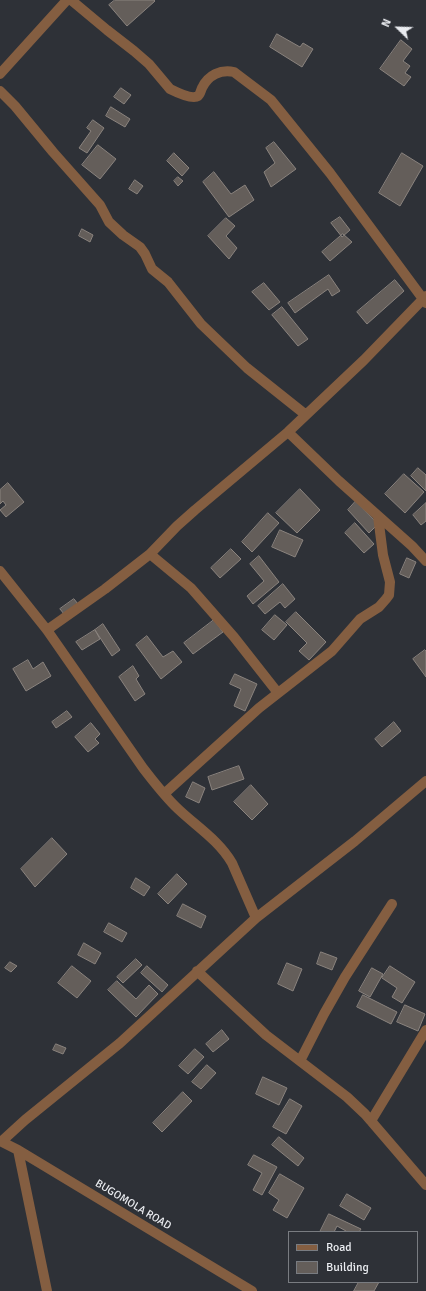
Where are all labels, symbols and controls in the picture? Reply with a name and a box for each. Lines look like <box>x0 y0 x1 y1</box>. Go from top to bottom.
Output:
north arrow <box>378 8 418 48</box>
text: N <box>379 17 394 29</box>
street label: BUGOMOLA ROAD <box>93 1177 173 1233</box>
legend <box>288 1231 418 1283</box>
text: Road <box>326 1240 352 1255</box>
text: Building <box>326 1260 369 1275</box>

